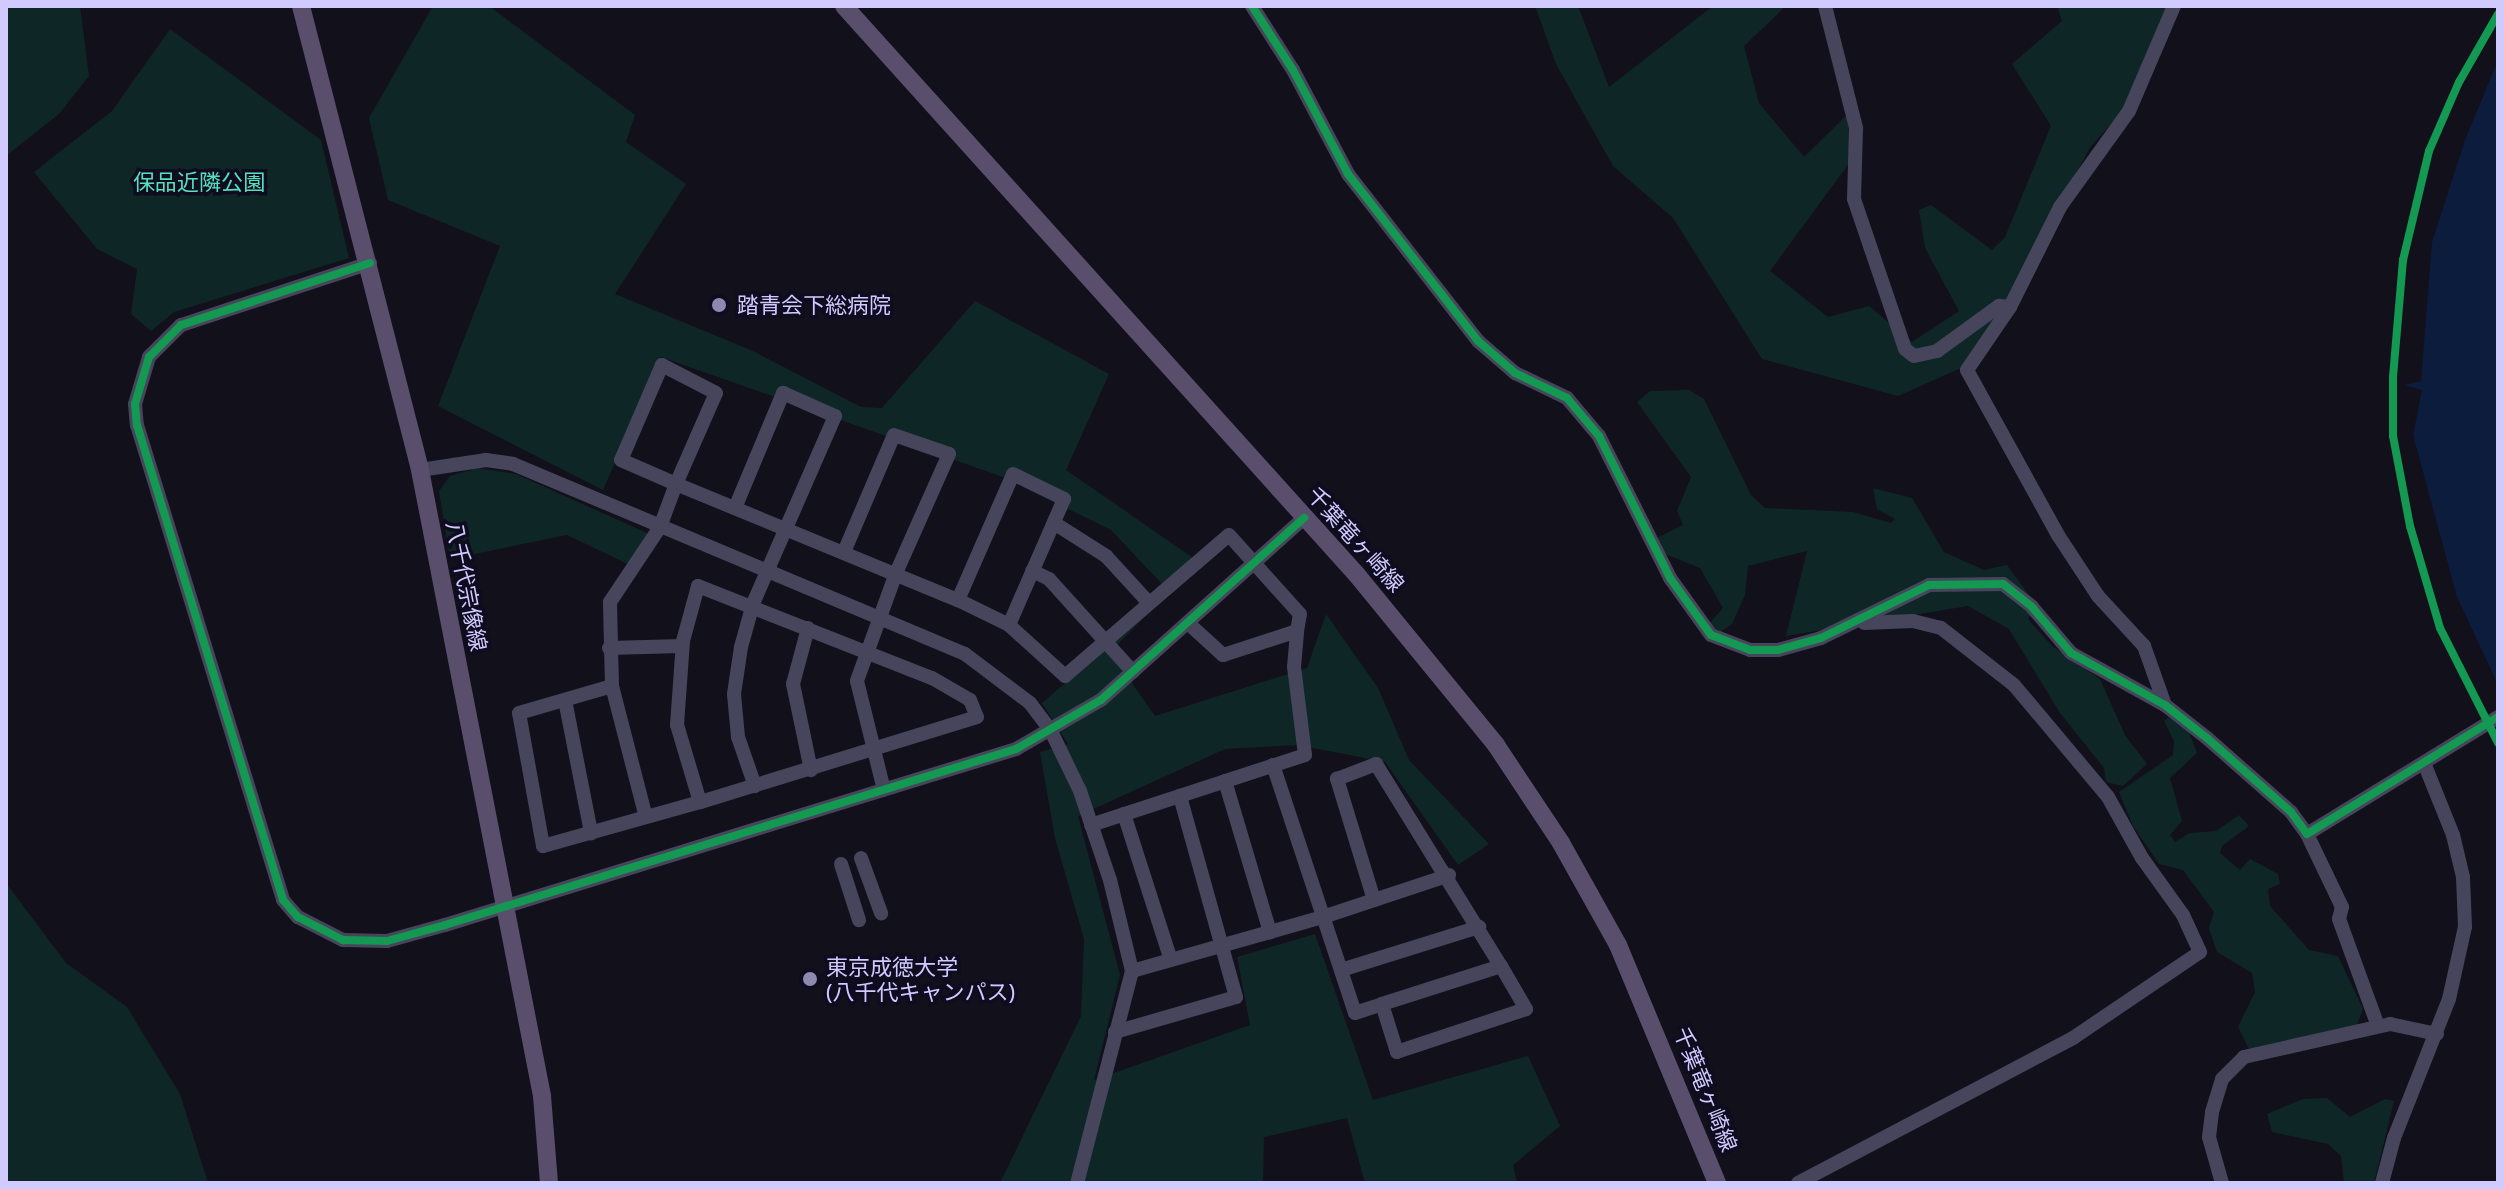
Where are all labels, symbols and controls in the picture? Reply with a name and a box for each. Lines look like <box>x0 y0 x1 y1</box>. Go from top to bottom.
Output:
park label: 保品近隣公園 <box>133 169 265 195</box>
place label: 踏青会下総病院 <box>737 292 891 318</box>
marker: 踏青会下総病院 <box>708 294 730 316</box>
street label: 千葉竜ヶ崎線 <box>1302 481 1410 597</box>
street label: 八千代宗像線 <box>441 519 493 653</box>
place label: 東京成徳大学 (八千代キャンパス) <box>826 953 1015 1004</box>
marker: 東京成徳大学 (八千代キャンパス) <box>801 970 819 988</box>
street label: 千葉竜ヶ崎線 <box>1669 1023 1743 1155</box>

